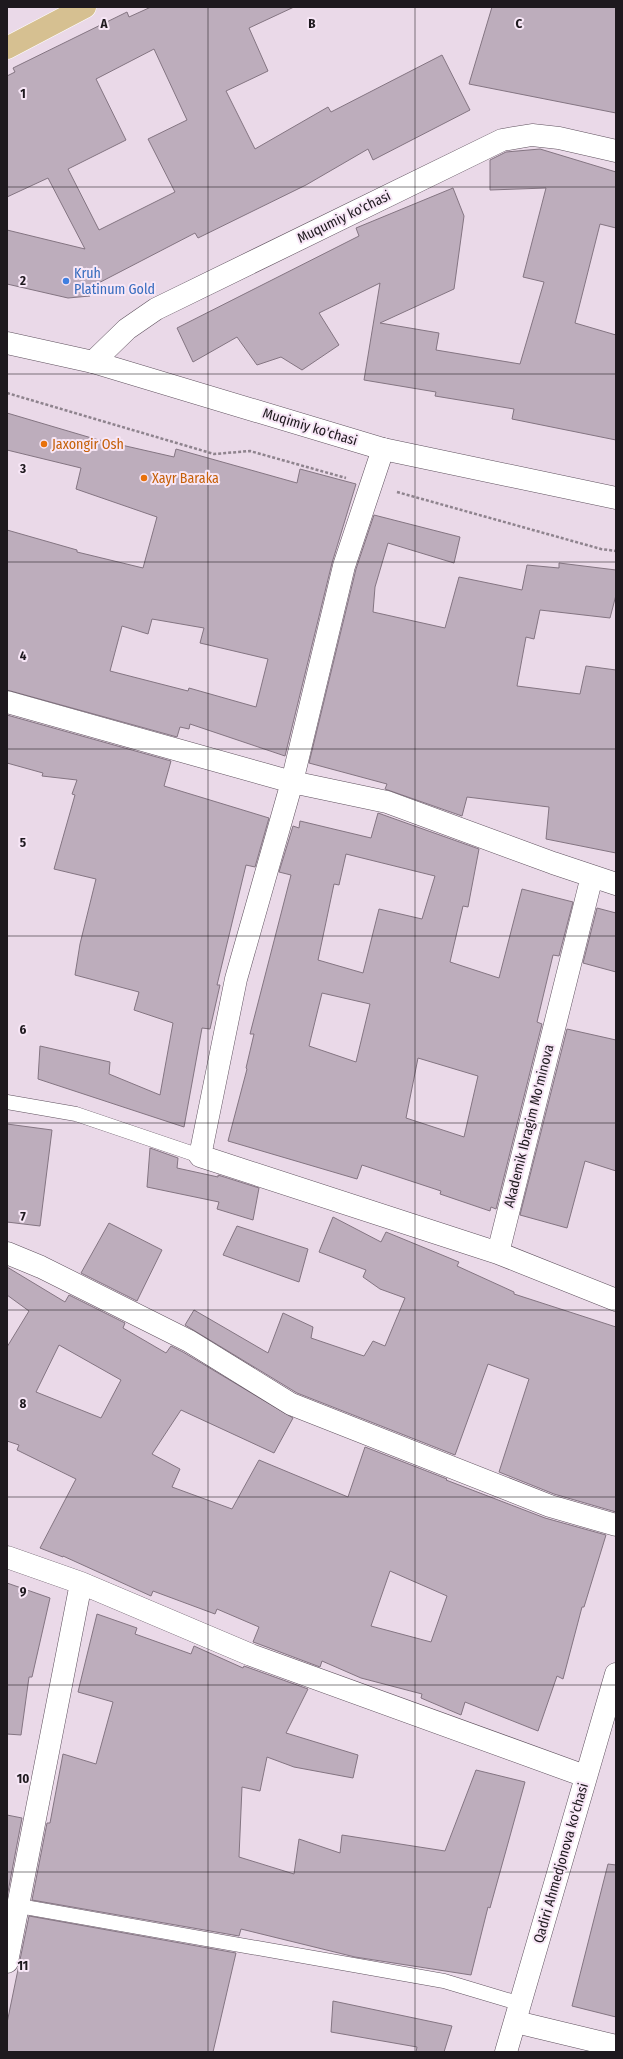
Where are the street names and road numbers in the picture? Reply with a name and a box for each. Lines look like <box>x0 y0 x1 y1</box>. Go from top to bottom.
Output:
street label: Muqumiy ko'chasi <box>294 187 394 247</box>
street label: Muqimiy ko'chasi <box>261 405 359 449</box>
street label: Akademik Ibragim Mo'minova <box>501 1043 558 1209</box>
street label: Qadiri Ahmedjonova ko'chasi <box>530 1781 592 1945</box>

